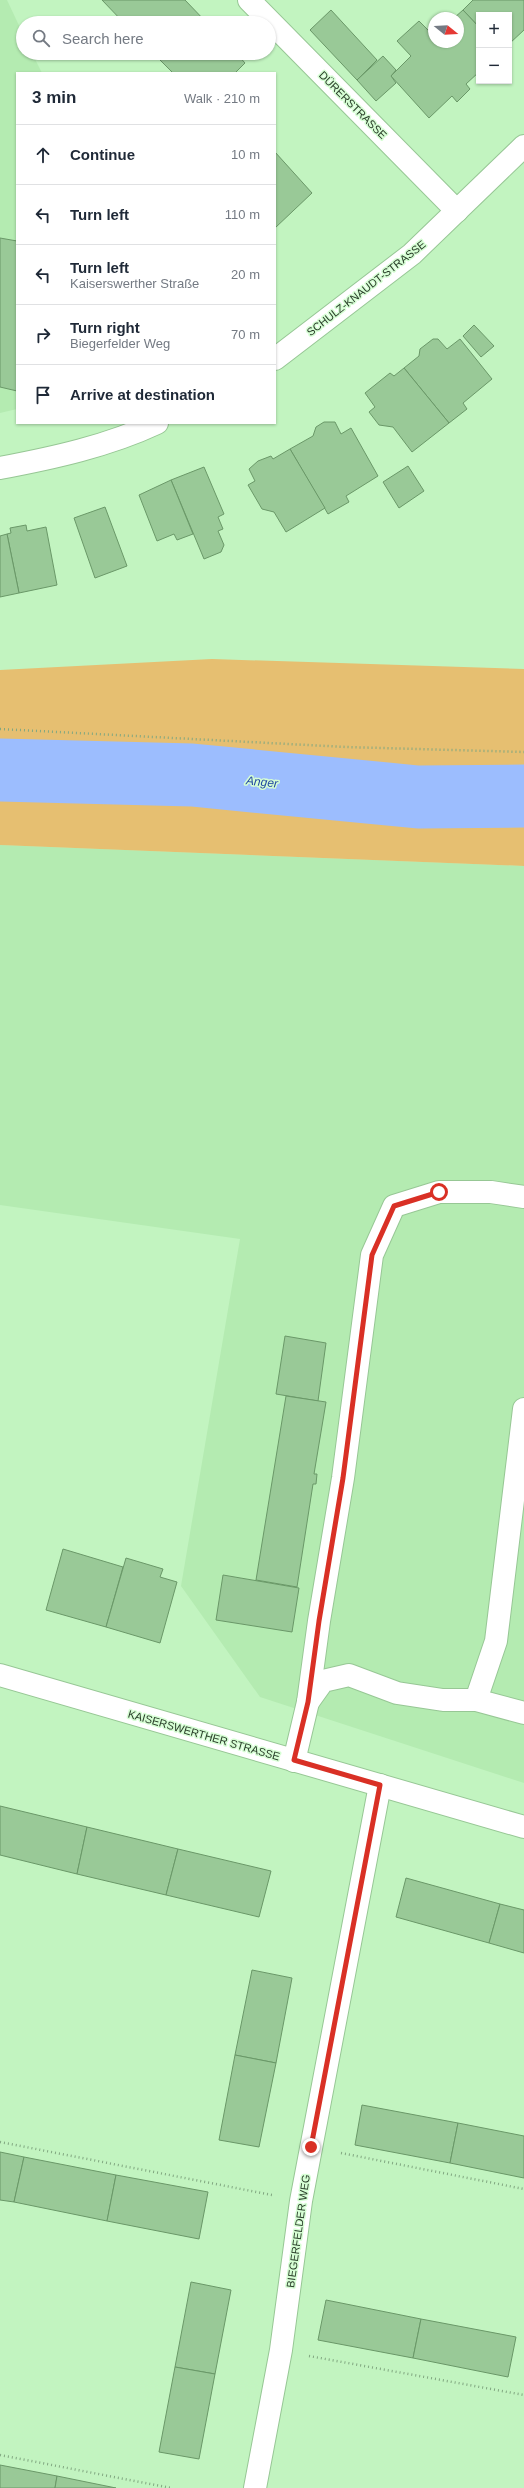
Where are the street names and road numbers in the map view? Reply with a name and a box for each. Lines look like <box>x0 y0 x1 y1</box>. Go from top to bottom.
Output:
street label: DÜRERSTRASSE <box>317 69 389 141</box>
street label: SCHULZ-KNAUDT-STRASSE <box>304 238 428 338</box>
street label: KAISERSWERTHER STRASSE <box>127 1708 281 1762</box>
street label: BIEGERFELDER WEG <box>284 2174 312 2288</box>

